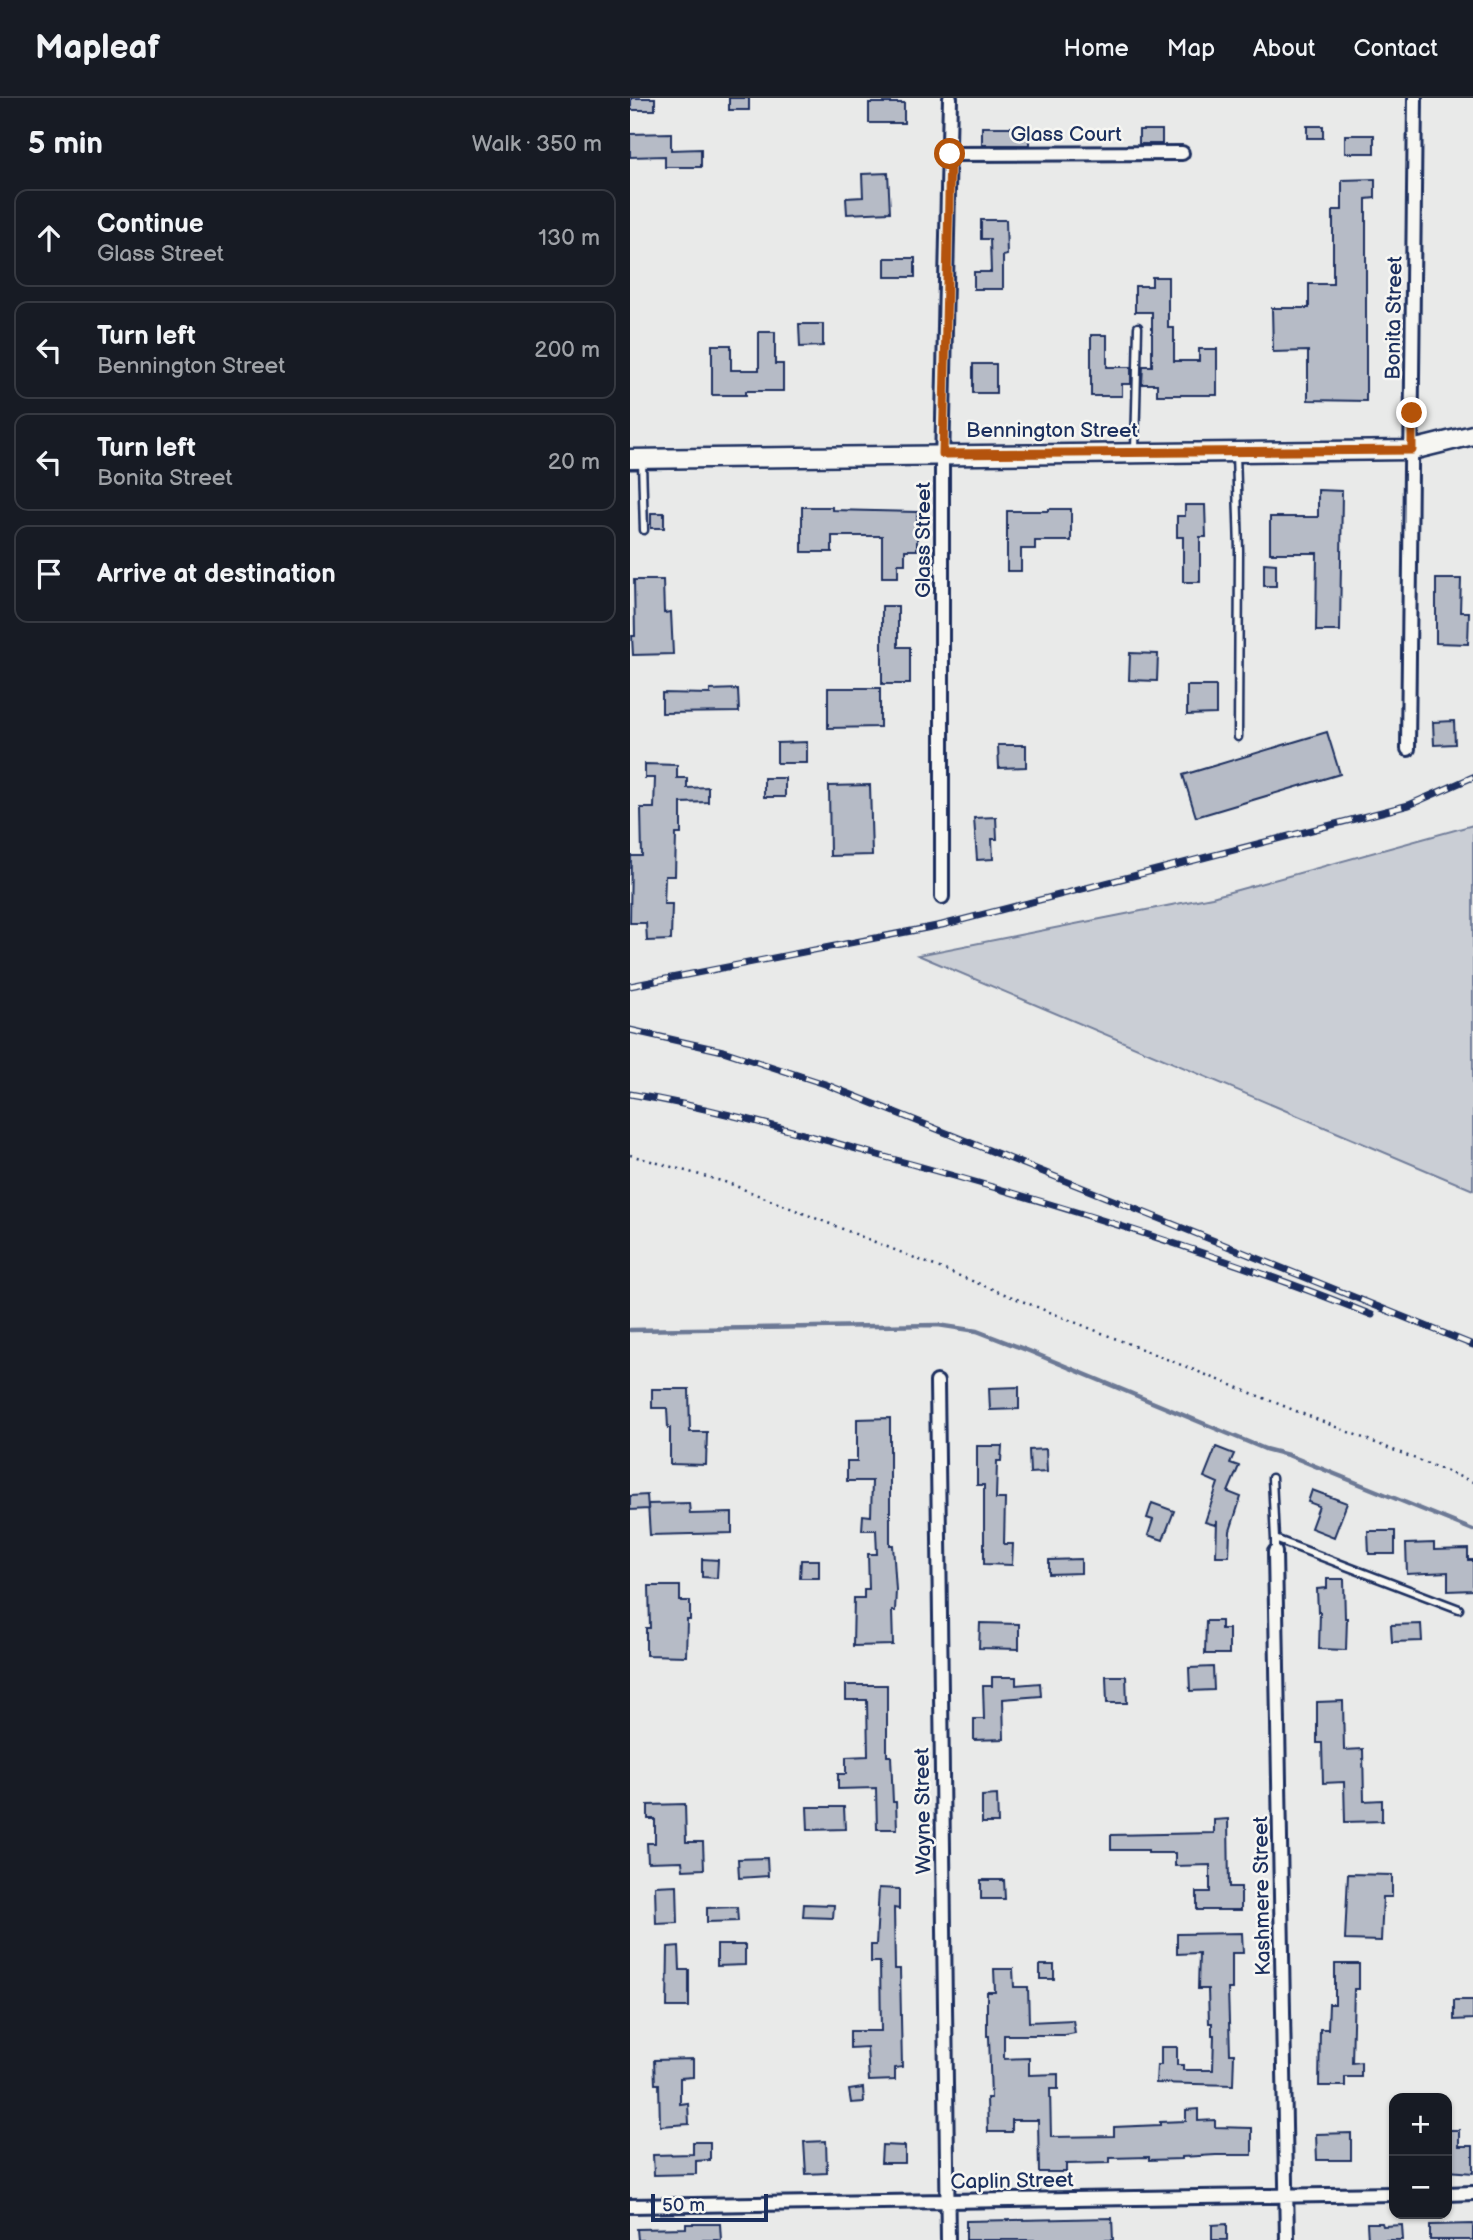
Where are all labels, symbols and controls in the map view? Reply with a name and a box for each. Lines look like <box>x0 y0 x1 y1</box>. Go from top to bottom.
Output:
text: Mapleaf <box>35 28 160 68</box>
text: Home <box>1064 34 1129 63</box>
text: Map <box>1167 34 1215 63</box>
text: About <box>1253 34 1315 63</box>
text: Contact <box>1353 34 1438 63</box>
street label: Glass Court <box>1010 122 1122 147</box>
text: 5 min <box>28 126 103 162</box>
text: Walk · 350 m <box>472 130 602 158</box>
route start <box>934 138 965 169</box>
text: Continue <box>97 209 204 240</box>
icon: ahead <box>30 219 68 257</box>
text: 130 m <box>538 224 600 252</box>
text: Glass Street <box>97 240 224 268</box>
street label: Bonita Street <box>1380 255 1408 380</box>
text: Turn left <box>97 321 196 352</box>
icon: left <box>30 331 68 369</box>
text: 200 m <box>534 336 600 364</box>
text: Bennington Street <box>97 352 285 380</box>
route end <box>1396 397 1427 428</box>
street label: Bennington Street <box>966 418 1139 443</box>
text: Turn left <box>97 433 196 464</box>
icon: left <box>30 443 68 481</box>
text: 20 m <box>548 448 600 476</box>
text: Bonita Street <box>97 464 232 492</box>
street label: Glass Street <box>911 482 936 598</box>
icon: arrive <box>30 555 68 593</box>
text: Arrive at destination <box>97 559 336 590</box>
street label: Wayne Street <box>909 1747 937 1874</box>
street label: Kashmere Street <box>1248 1815 1276 1976</box>
map controls <box>1389 2093 1452 2219</box>
button: + <box>1389 2093 1452 2156</box>
button: − <box>1389 2156 1452 2219</box>
street label: Caplin Street <box>950 2167 1074 2195</box>
scale bar <box>651 2191 768 2223</box>
text: 50 m <box>662 2194 705 2217</box>

